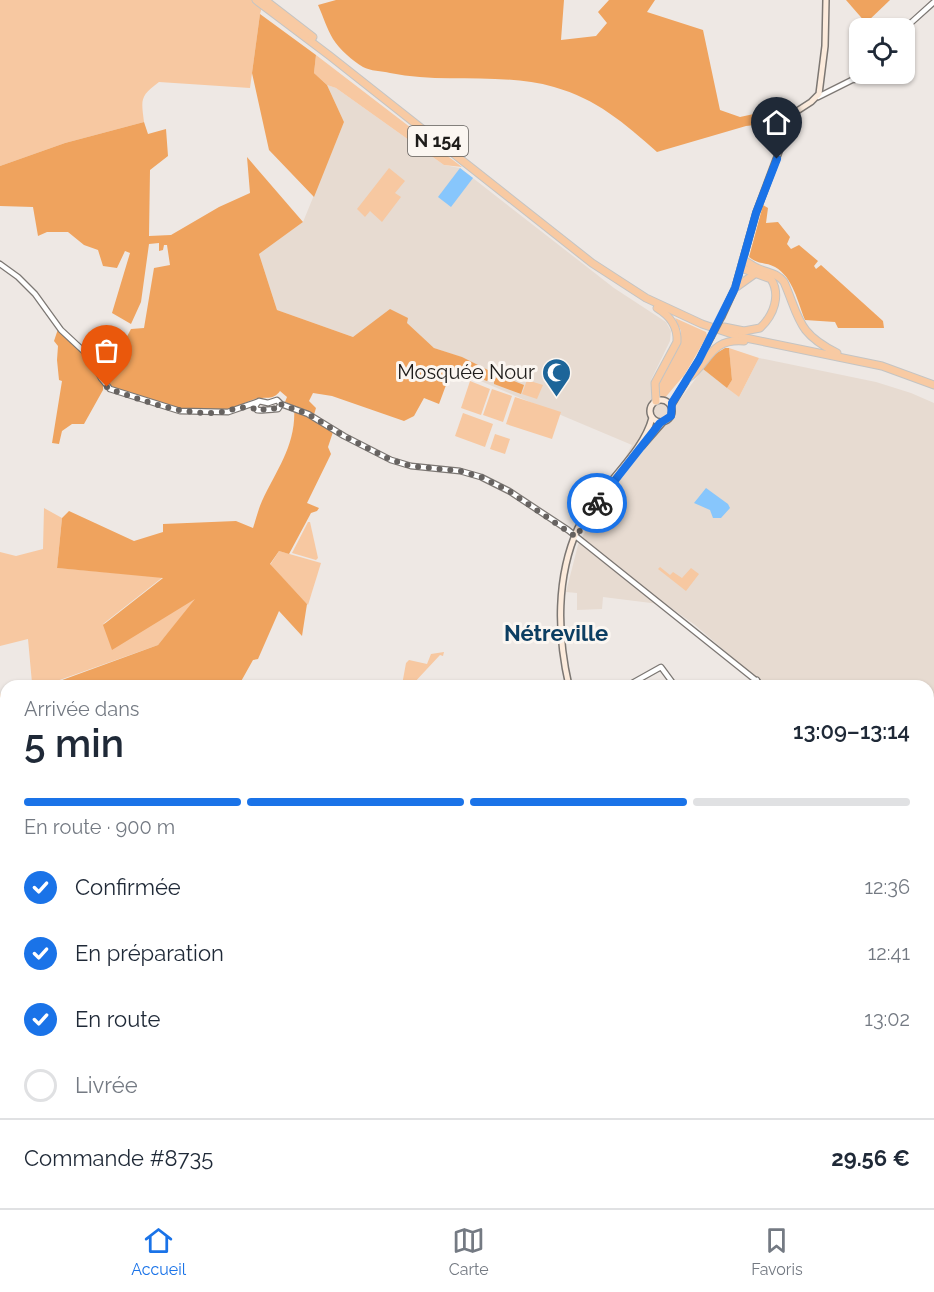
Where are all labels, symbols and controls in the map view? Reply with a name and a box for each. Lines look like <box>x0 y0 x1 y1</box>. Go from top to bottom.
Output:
map controls <box>849 18 915 84</box>
button: locate <box>849 18 915 84</box>
pin <box>751 97 802 159</box>
icon: home <box>760 106 793 139</box>
road number: N 154 <box>408 126 468 156</box>
pin <box>81 325 132 387</box>
icon: bag <box>90 334 123 367</box>
mosque icon: Mosquée Nour <box>540 356 572 398</box>
place label: Mosquée Nour <box>397 360 535 384</box>
courier <box>567 473 627 533</box>
icon: bike <box>581 487 614 520</box>
district label: Nétreville <box>504 620 608 646</box>
text: Arrivée dans <box>24 697 139 721</box>
text: 13:09–13:14 <box>793 718 910 744</box>
text: 5 min <box>24 720 124 766</box>
text: En route · 900 m <box>24 815 175 839</box>
icon: check <box>24 871 57 904</box>
text: Confirmée <box>75 874 181 900</box>
text: 12:36 <box>865 875 910 899</box>
icon: check <box>24 937 57 970</box>
text: En préparation <box>75 940 224 966</box>
text: 12:41 <box>868 941 910 965</box>
icon: check <box>24 1003 57 1036</box>
text: En route <box>75 1006 160 1032</box>
text: 13:02 <box>864 1007 910 1031</box>
text: Livrée <box>75 1072 138 1098</box>
text: Commande #8735 <box>24 1145 213 1171</box>
text: 29.56 € <box>831 1145 910 1171</box>
tab: Accueil <box>131 1224 186 1279</box>
tab: Carte <box>449 1224 489 1279</box>
tab: Favoris <box>751 1224 803 1279</box>

